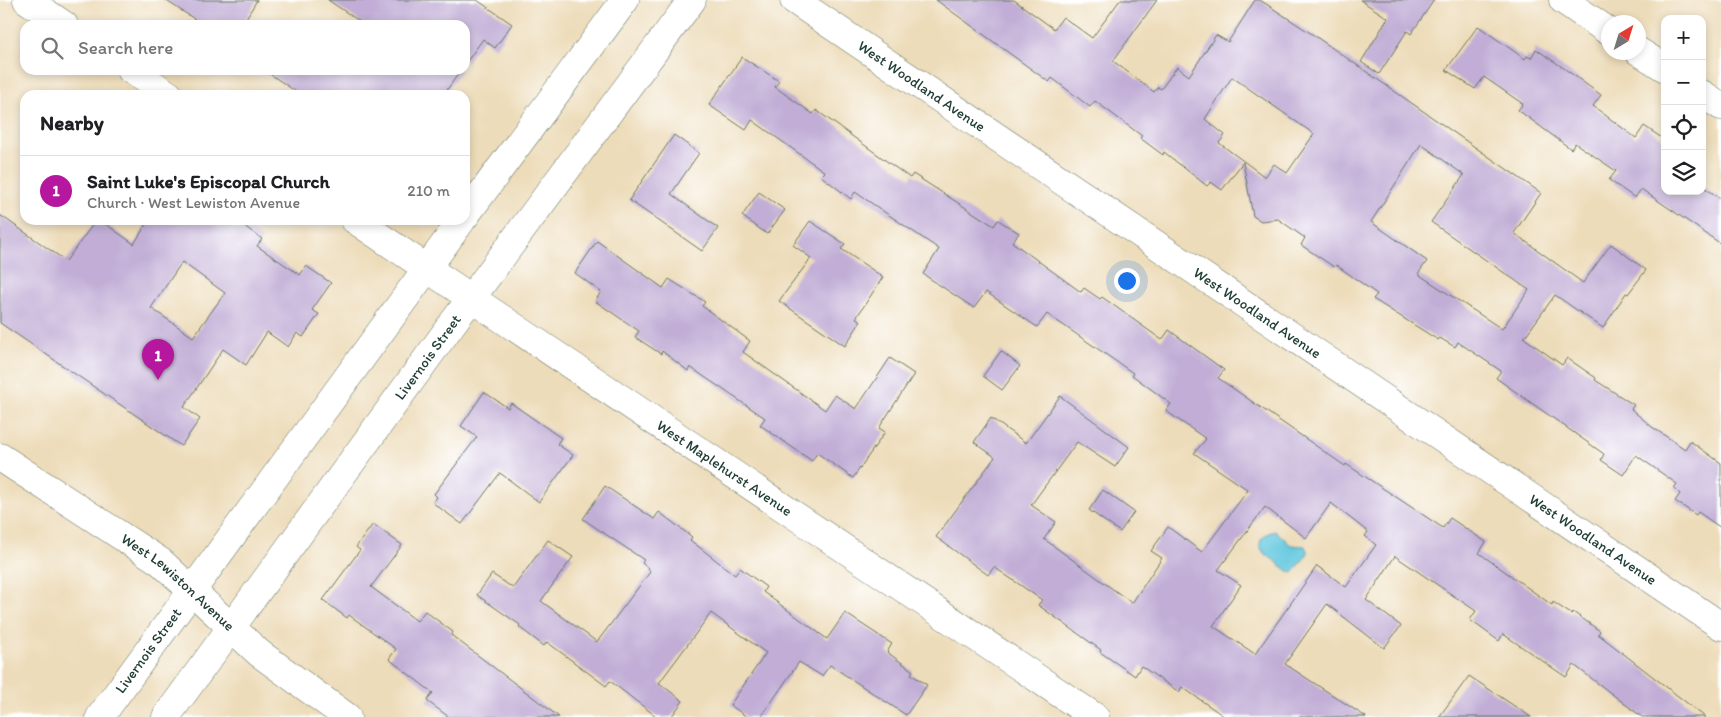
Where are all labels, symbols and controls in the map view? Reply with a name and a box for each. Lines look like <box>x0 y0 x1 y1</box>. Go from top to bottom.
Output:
north arrow <box>1601 15 1646 60</box>
map controls <box>1661 15 1706 195</box>
button: + <box>1661 15 1706 60</box>
search box <box>20 20 470 75</box>
icon: search <box>38 34 66 62</box>
text: Search here <box>78 36 173 59</box>
street label: West Woodland Avenue <box>854 37 989 136</box>
button: − <box>1661 60 1706 105</box>
button: locate <box>1661 105 1706 150</box>
text: Nearby <box>40 110 104 135</box>
button: layers <box>1661 150 1706 195</box>
text: Saint Luke's Episcopal Church <box>87 170 330 193</box>
text: 1 <box>52 181 60 200</box>
text: 210 m <box>407 181 450 200</box>
text: Church · West Lewiston Avenue <box>87 193 300 212</box>
street label: West Woodland Avenue <box>1190 263 1324 362</box>
your location <box>1114 268 1140 294</box>
street label: Livernois Street <box>391 311 465 403</box>
pin: 1 <box>142 339 174 380</box>
street label: West Maplehurst Avenue <box>653 416 796 520</box>
street label: West Woodland Avenue <box>1526 490 1660 589</box>
street label: West Lewiston Avenue <box>118 530 238 635</box>
street label: Livernois Street <box>111 604 186 697</box>

